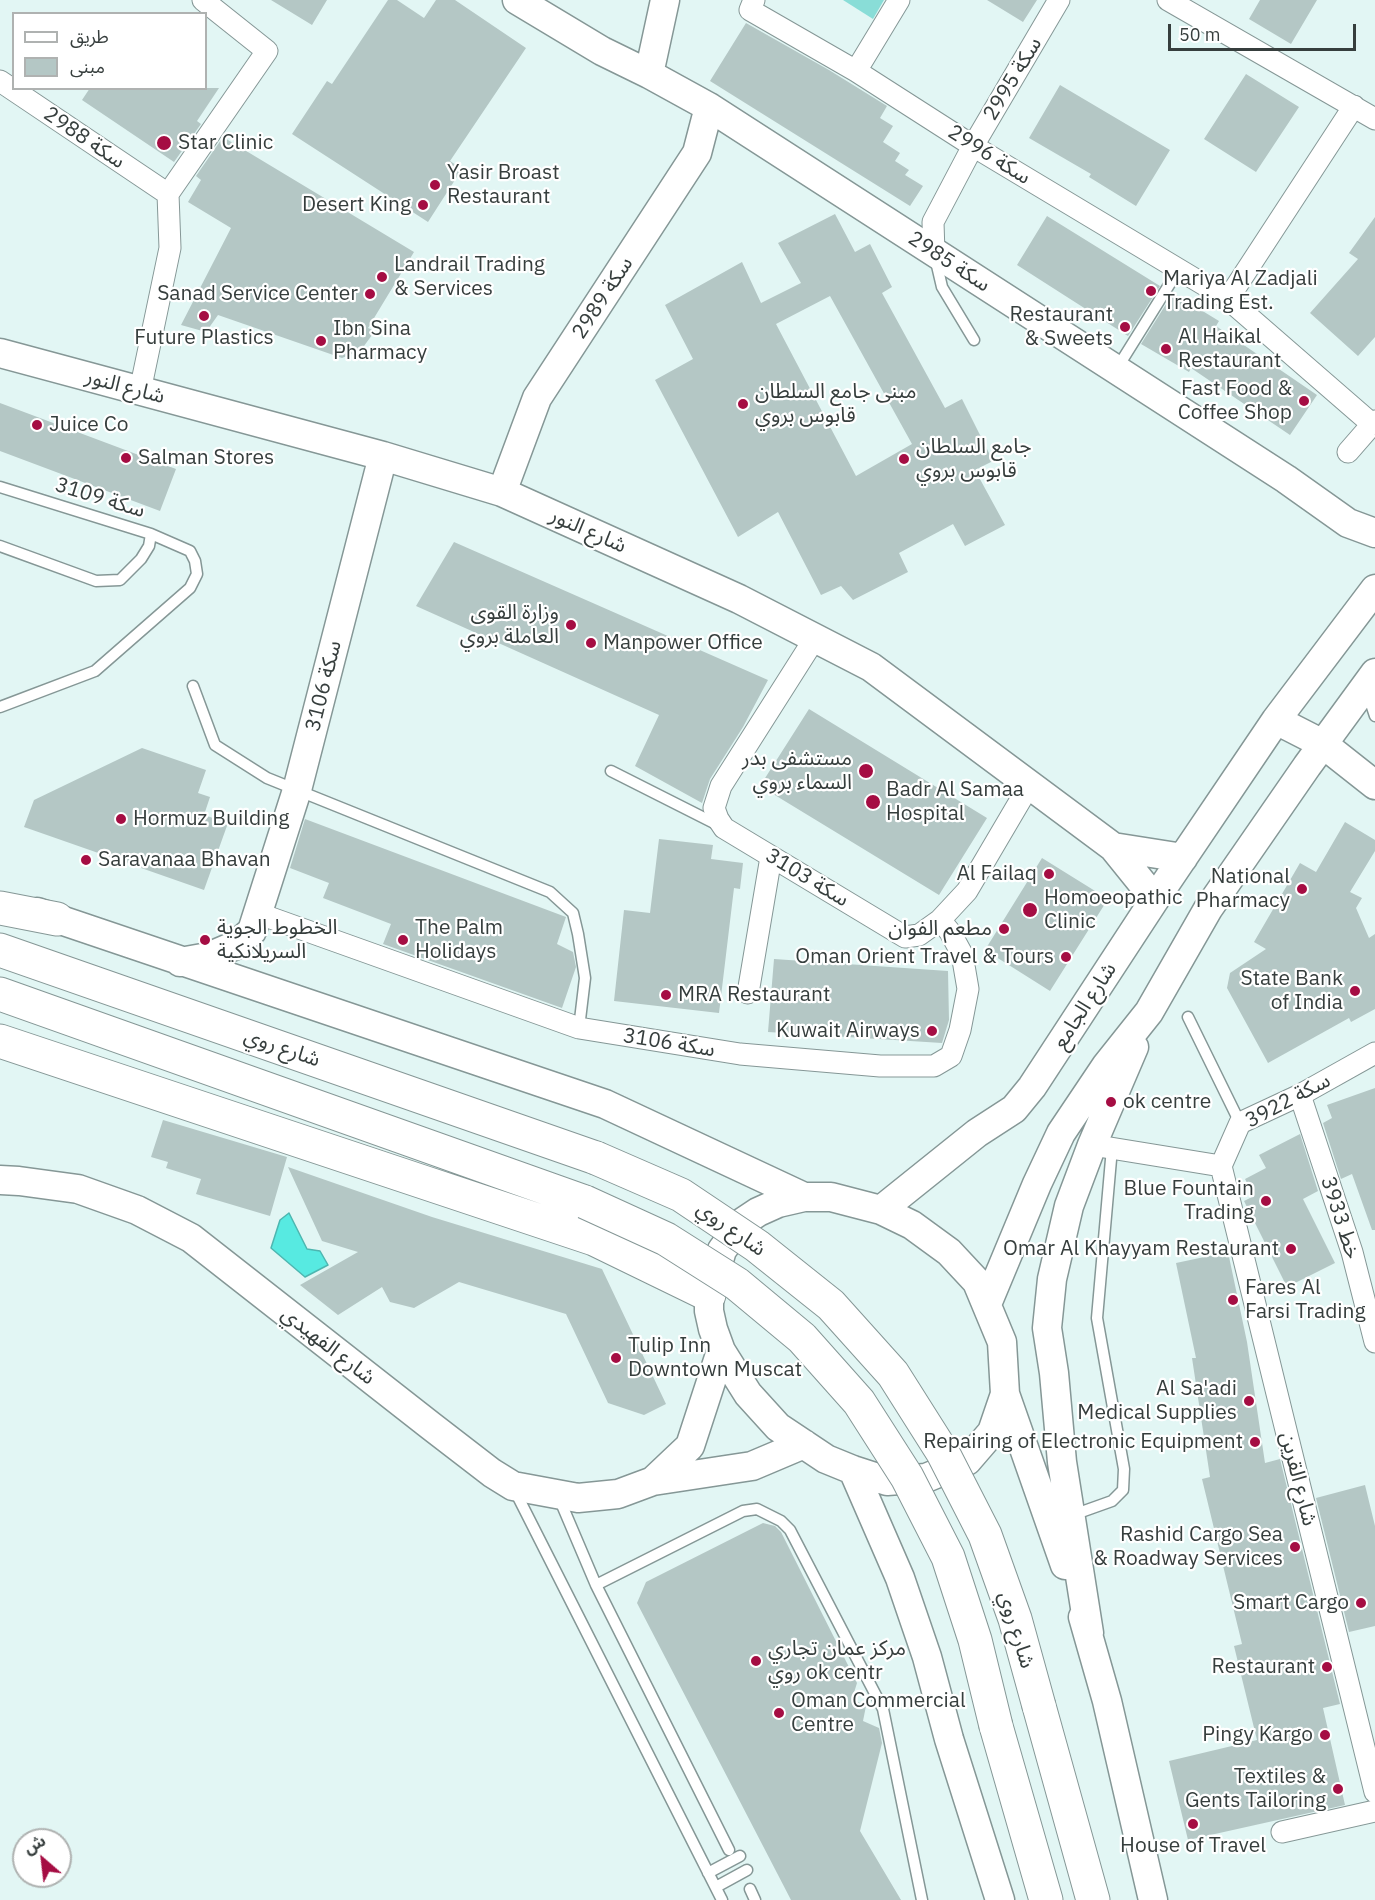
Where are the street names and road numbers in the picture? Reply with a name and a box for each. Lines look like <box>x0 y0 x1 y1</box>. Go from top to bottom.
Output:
street label: سكة 2995 <box>978 33 1048 125</box>
street label: سكة 2988 <box>39 102 129 174</box>
street label: سكة 2996 <box>943 120 1035 190</box>
street label: سكة 2985 <box>903 226 995 298</box>
street label: سكة 2989 <box>567 252 639 344</box>
street label: شارع النور <box>83 364 167 410</box>
street label: سكة 3109 <box>52 472 148 524</box>
street label: شارع النور <box>546 503 630 559</box>
street label: سكة 3106 <box>301 638 347 734</box>
street label: سكة 3103 <box>761 843 853 913</box>
street label: شارع الجامع <box>1048 958 1122 1054</box>
street label: شارع روي <box>241 1023 323 1073</box>
street label: سكة 3106 <box>621 1023 717 1063</box>
street label: سكة 3922 <box>1241 1068 1335 1134</box>
street label: 3933 خط <box>1315 1174 1365 1262</box>
street label: شارع روي <box>691 1196 771 1262</box>
street label: شارع الفهيدي <box>276 1301 380 1391</box>
street label: شارع القرين <box>1274 1429 1322 1529</box>
street label: شارع روي <box>992 1589 1040 1671</box>

